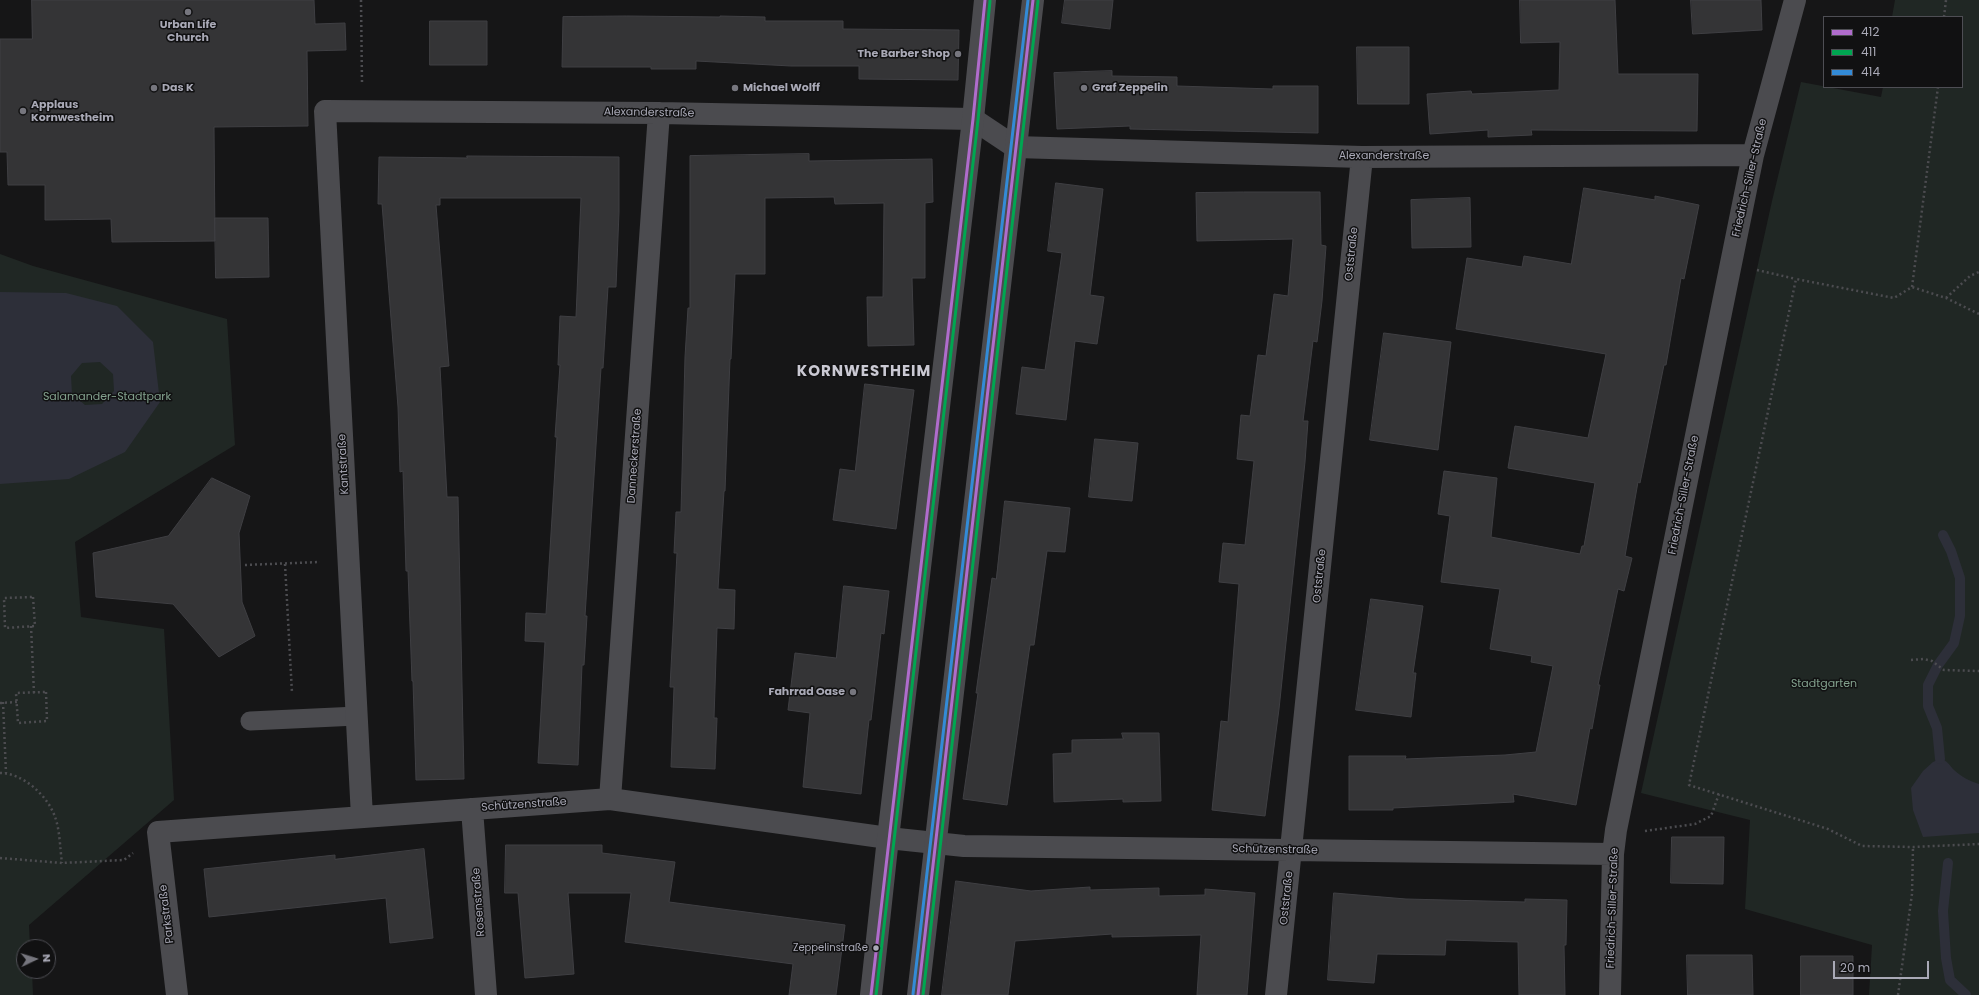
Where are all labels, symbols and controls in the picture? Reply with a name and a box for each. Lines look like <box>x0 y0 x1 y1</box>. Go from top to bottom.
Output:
marker: Urban Life Church <box>183 7 193 17</box>
legend <box>1823 16 1963 88</box>
place label: Urban Life Church <box>160 18 216 44</box>
text: 412 <box>1861 23 1879 40</box>
text: 411 <box>1861 43 1876 60</box>
place label: The Barber Shop <box>858 47 950 61</box>
marker: The Barber Shop <box>953 49 963 59</box>
text: 414 <box>1861 63 1880 80</box>
place label: Das K <box>162 81 194 95</box>
place label: Michael Wolff <box>743 81 820 95</box>
place label: Graf Zeppelin <box>1092 81 1168 95</box>
marker: Das K <box>149 83 159 93</box>
marker: Michael Wolff <box>730 83 740 93</box>
marker: Graf Zeppelin <box>1079 83 1089 93</box>
place label: Applaus Kornwestheim <box>31 98 114 124</box>
marker: Applaus Kornwestheim <box>18 106 28 116</box>
street label: Alexanderstraße <box>604 106 694 120</box>
street label: Friedrich-Siller-Straße <box>1730 118 1770 238</box>
street label: Alexanderstraße <box>1339 149 1429 163</box>
street label: Oststraße <box>1343 226 1361 282</box>
district label: KORNWESTHEIM <box>797 363 931 381</box>
park label: Salamander-Stadtpark <box>43 390 171 404</box>
street label: Danneckerstraße <box>625 408 645 504</box>
street label: Kantstraße <box>336 433 352 495</box>
street label: Friedrich-Siller-Straße <box>1666 434 1702 556</box>
street label: Oststraße <box>1311 548 1329 604</box>
park label: Stadtgarten <box>1791 677 1857 691</box>
place label: Fahrrad Oase <box>768 685 845 699</box>
marker: Fahrrad Oase <box>848 687 858 697</box>
street label: Schützenstraße <box>481 795 567 815</box>
street label: Schützenstraße <box>1232 843 1318 857</box>
street label: Friedrich-Siller-Straße <box>1604 847 1622 969</box>
street label: Rosenstraße <box>470 867 488 937</box>
street label: Oststraße <box>1278 870 1296 926</box>
street label: Parkstraße <box>157 884 177 944</box>
north arrow <box>16 939 56 979</box>
place label: Zeppelinstraße <box>793 942 868 954</box>
marker: Zeppelinstraße <box>871 943 881 953</box>
scale bar <box>1835 953 1931 979</box>
text: N <box>39 954 55 963</box>
text: 20 m <box>1840 959 1870 976</box>

